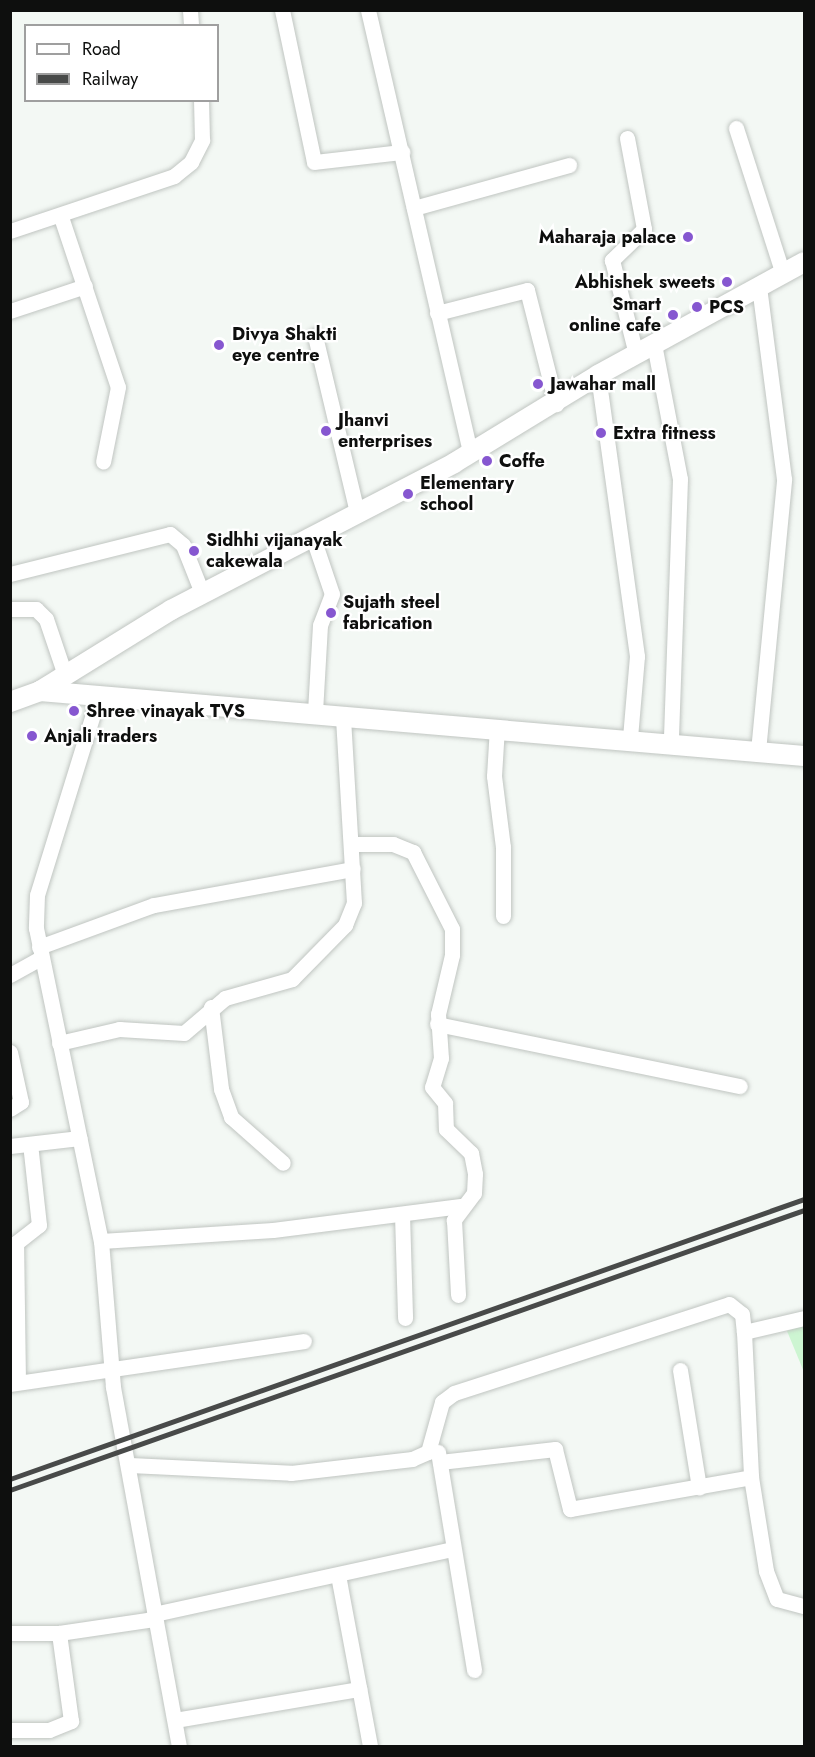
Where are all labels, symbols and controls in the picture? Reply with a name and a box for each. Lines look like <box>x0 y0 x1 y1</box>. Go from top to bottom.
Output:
legend <box>24 24 219 102</box>
text: Road <box>82 36 121 62</box>
text: Railway <box>82 66 138 92</box>
place label: Maharaja palace <box>539 226 676 248</box>
marker: Maharaja palace <box>681 230 695 244</box>
place label: Abhishek sweets <box>575 271 715 293</box>
marker: Abhishek sweets <box>720 275 734 289</box>
place label: Smart online cafe <box>569 294 661 336</box>
place label: PCS <box>709 296 744 318</box>
marker: PCS <box>690 300 704 314</box>
marker: Smart online cafe <box>666 308 680 322</box>
place label: Divya Shakti eye centre <box>232 324 337 366</box>
marker: Divya Shakti eye centre <box>210 336 228 354</box>
place label: Jawahar mall <box>550 373 656 395</box>
marker: Jawahar mall <box>531 377 545 391</box>
place label: Jhanvi enterprises <box>338 410 432 452</box>
place label: Extra fitness <box>613 422 716 444</box>
marker: Jhanvi enterprises <box>319 424 333 438</box>
marker: Extra fitness <box>594 426 608 440</box>
place label: Coffe <box>499 450 545 472</box>
marker: Coffe <box>480 454 494 468</box>
place label: Elementary school <box>420 473 514 516</box>
marker: Elementary school <box>401 487 415 501</box>
place label: Sidhhi vijanayak cakewala <box>206 530 343 572</box>
marker: Sidhhi vijanayak cakewala <box>187 544 201 558</box>
place label: Sujath steel fabrication <box>343 592 440 634</box>
marker: Sujath steel fabrication <box>324 606 338 620</box>
place label: Shree vinayak TVS <box>86 700 245 722</box>
marker: Shree vinayak TVS <box>67 704 81 718</box>
place label: Anjali traders <box>44 725 157 747</box>
marker: Anjali traders <box>25 729 39 743</box>

